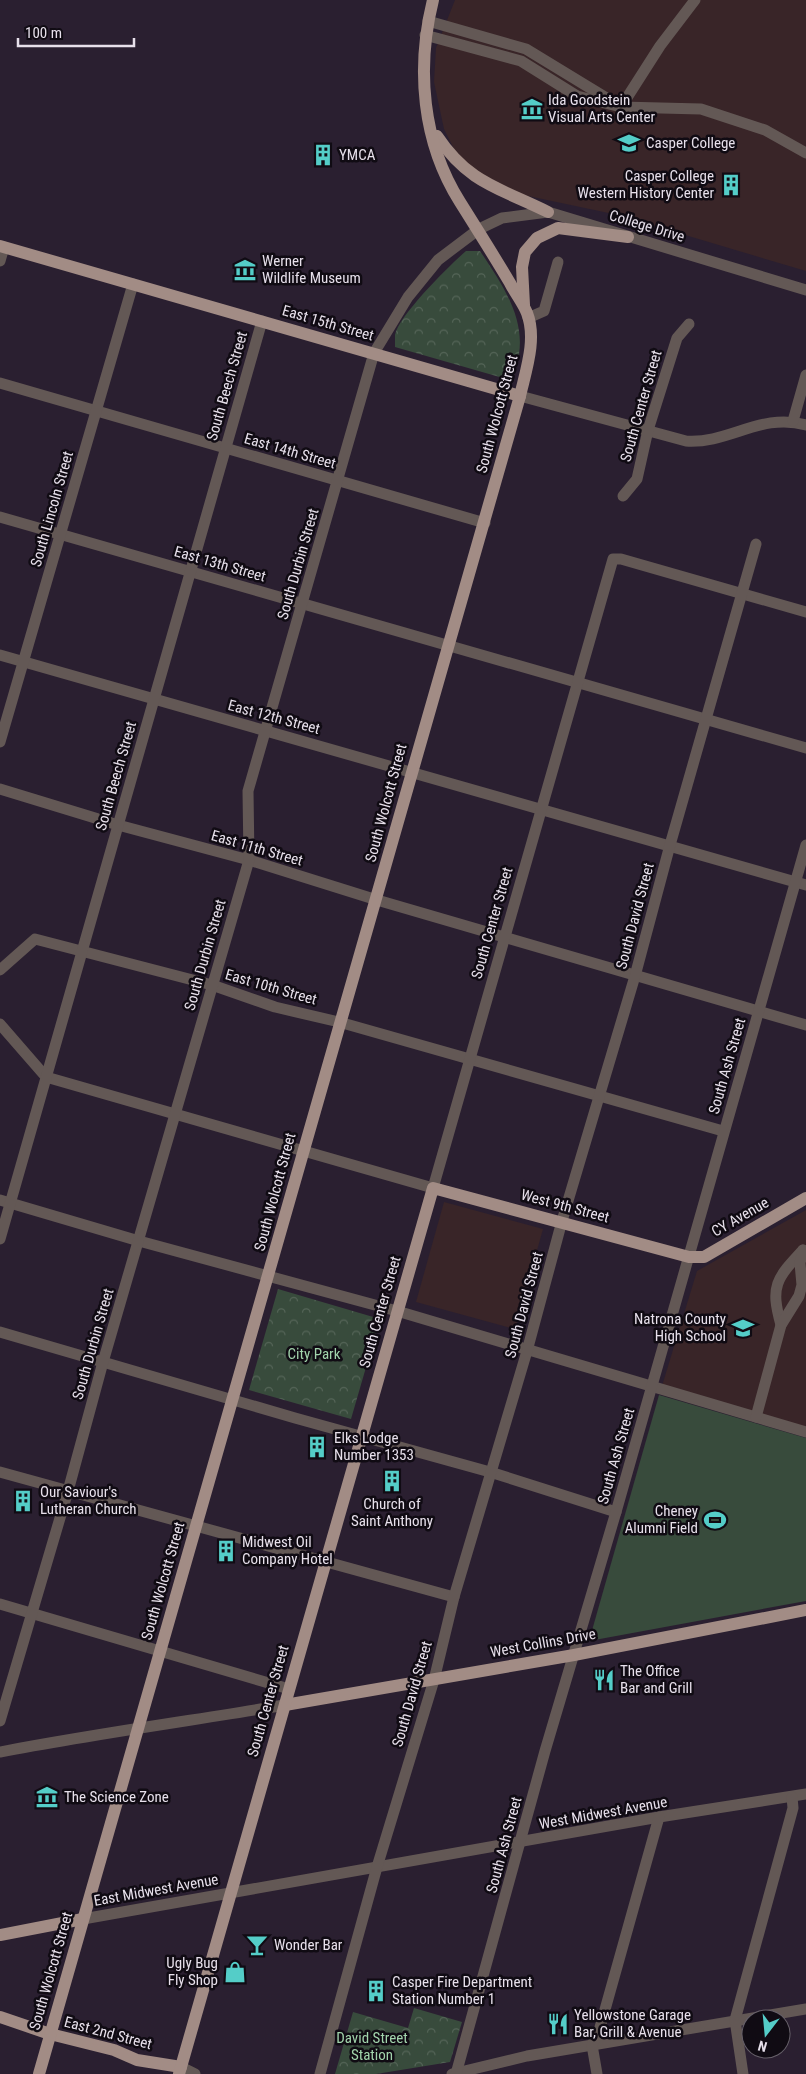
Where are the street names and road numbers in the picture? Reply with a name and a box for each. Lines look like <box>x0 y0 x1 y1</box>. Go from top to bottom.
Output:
street label: College Drive <box>607 206 687 246</box>
street label: East 15th Street <box>280 301 376 345</box>
street label: South Beech Street <box>203 329 251 443</box>
street label: South Center Street <box>616 348 666 464</box>
street label: South Wolcott Street <box>473 353 521 475</box>
street label: East 14th Street <box>242 429 338 473</box>
street label: South Lincoln Street <box>27 449 77 569</box>
street label: South Durbin Street <box>274 506 322 622</box>
street label: East 13th Street <box>172 542 268 586</box>
street label: East 12th Street <box>226 696 322 738</box>
street label: South Beech Street <box>92 719 140 833</box>
street label: South Wolcott Street <box>362 742 410 864</box>
street label: East 11th Street <box>209 826 305 870</box>
street label: South David Street <box>612 861 658 971</box>
street label: South Center Street <box>467 865 517 981</box>
street label: South Durbin Street <box>181 897 229 1013</box>
street label: East 10th Street <box>223 965 319 1009</box>
street label: South Ash Street <box>705 1016 749 1116</box>
street label: South Wolcott Street <box>251 1131 299 1253</box>
street label: West 9th Street <box>519 1186 611 1226</box>
street label: CY Avenue <box>708 1193 772 1241</box>
street label: South David Street <box>501 1250 547 1360</box>
street label: South Center Street <box>355 1254 405 1370</box>
street label: South Durbin Street <box>69 1286 117 1402</box>
street label: South Ash Street <box>594 1406 638 1506</box>
street label: South Wolcott Street <box>138 1520 188 1642</box>
street label: West Collins Drive <box>489 1625 597 1661</box>
street label: South David Street <box>388 1639 436 1749</box>
street label: South Center Street <box>243 1643 293 1759</box>
street label: West Midwest Avenue <box>537 1793 669 1833</box>
street label: South Ash Street <box>482 1795 526 1895</box>
street label: East Midwest Avenue <box>92 1870 220 1910</box>
street label: South Wolcott Street <box>26 1910 76 2032</box>
street label: East 2nd Street <box>62 2013 154 2053</box>

